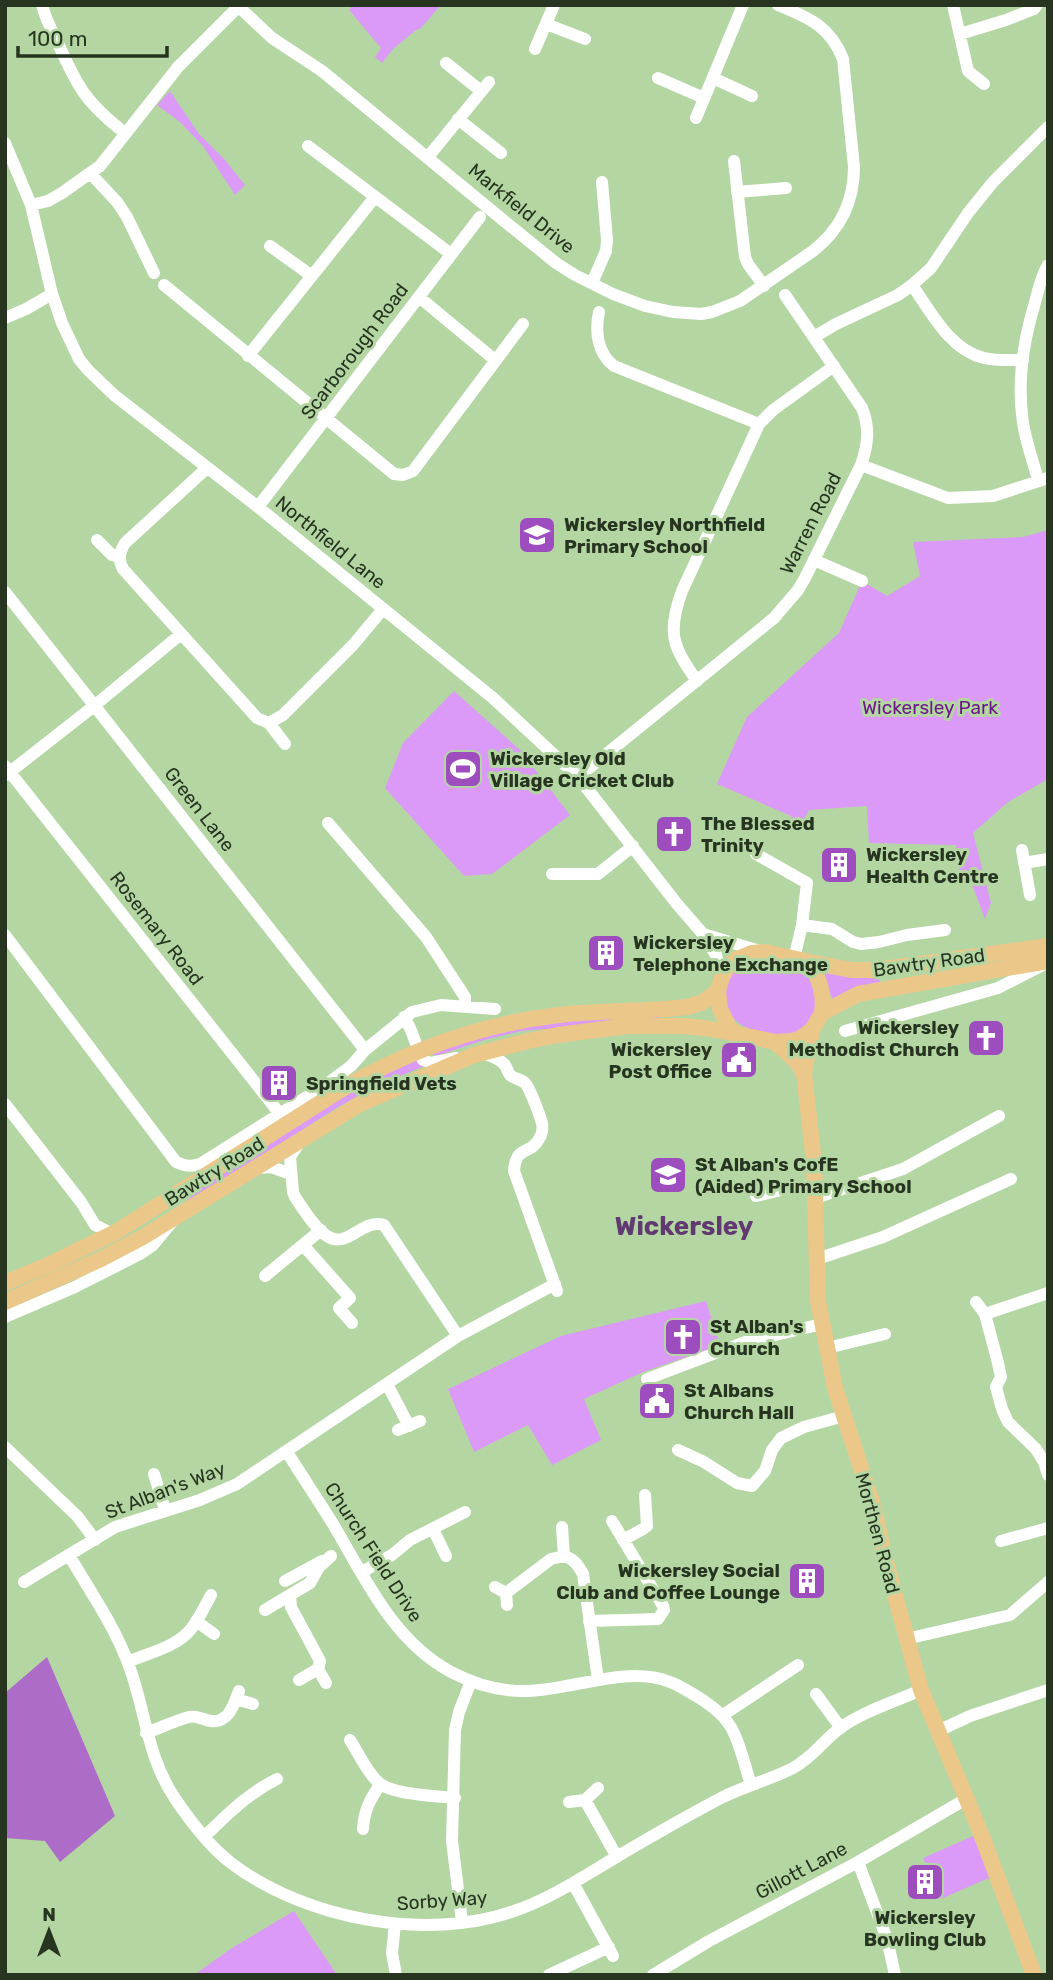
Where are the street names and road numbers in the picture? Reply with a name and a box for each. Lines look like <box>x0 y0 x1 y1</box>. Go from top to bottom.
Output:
street label: Markfield Drive <box>464 159 579 258</box>
street label: Scarborough Road <box>296 279 413 424</box>
street label: Warren Road <box>775 468 846 578</box>
street label: Northfield Lane <box>271 491 390 594</box>
street label: Green Lane <box>160 763 240 856</box>
street label: Rosemary Road <box>105 867 208 990</box>
street label: Bawtry Road <box>872 943 986 982</box>
street label: Bawtry Road <box>160 1132 268 1211</box>
street label: St Alban's Way <box>102 1457 229 1524</box>
street label: Morthen Road <box>850 1470 905 1596</box>
street label: Church Field Drive <box>320 1478 427 1626</box>
street label: Gillott Lane <box>751 1837 851 1904</box>
street label: Sorby Way <box>396 1886 488 1915</box>

